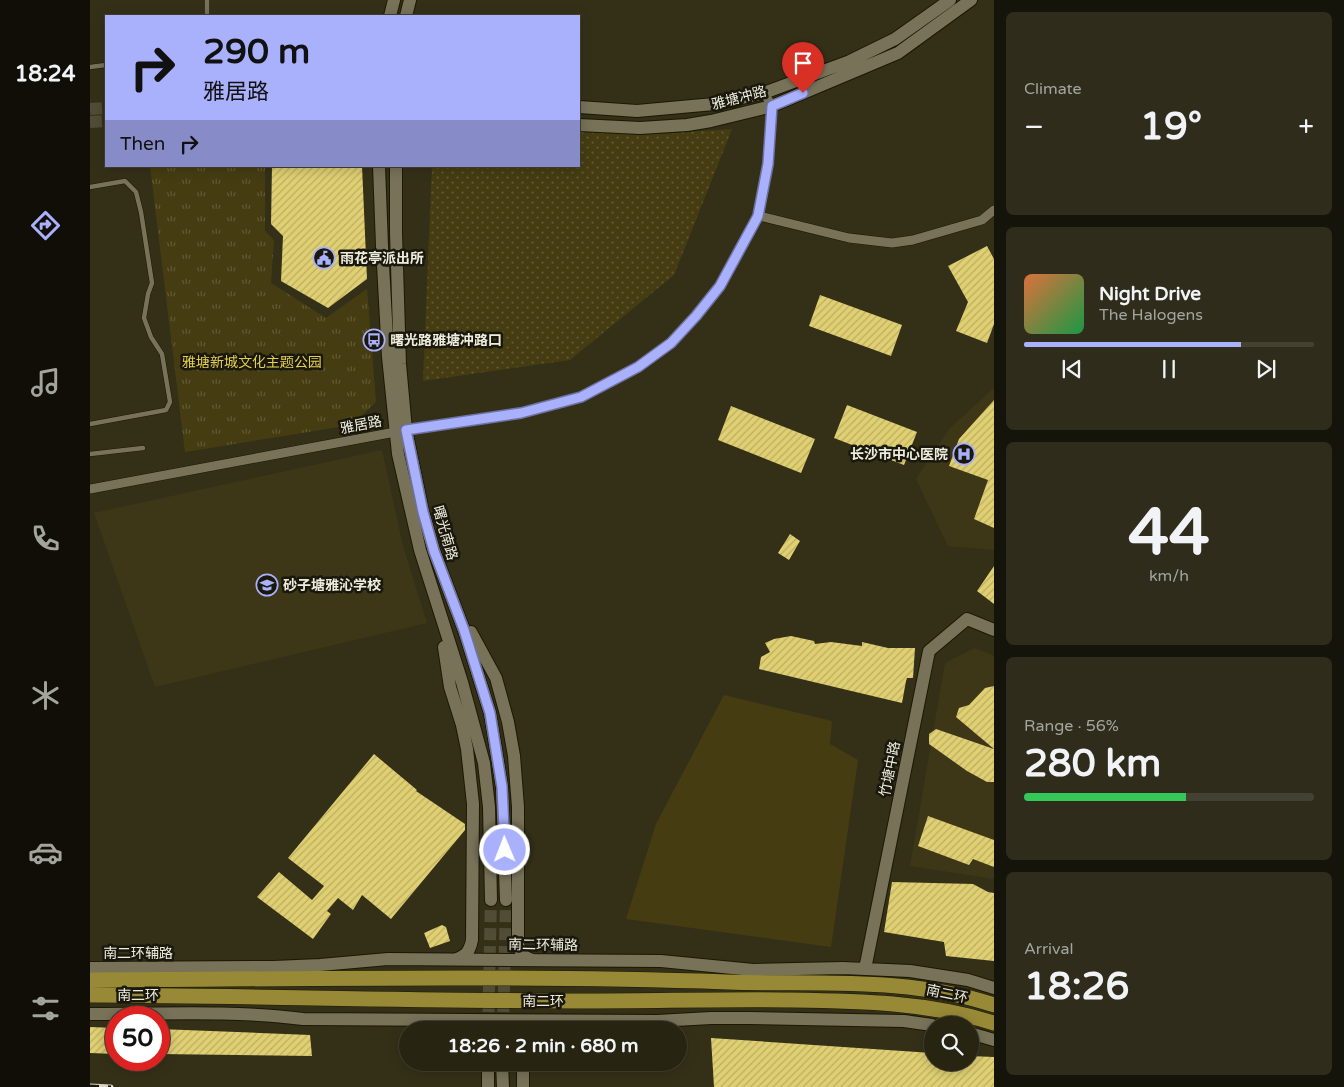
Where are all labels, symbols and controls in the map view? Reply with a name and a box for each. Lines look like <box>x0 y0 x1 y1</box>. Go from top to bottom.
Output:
text: 290 m <box>203 31 310 73</box>
icon: right <box>120 35 185 100</box>
pin <box>782 42 824 93</box>
icon: arrive <box>789 49 817 77</box>
text: 18:24 <box>15 61 75 87</box>
text: 雅居路 <box>203 79 269 105</box>
text: Climate <box>1024 79 1082 99</box>
street label: 雅塘冲路 <box>710 83 768 113</box>
text: 19° <box>1140 104 1202 150</box>
text: − <box>1024 110 1044 144</box>
text: + <box>1298 110 1314 144</box>
icon: right <box>175 130 203 158</box>
text: Then <box>120 133 165 155</box>
icon: directions <box>28 208 63 243</box>
public building icon: 雨花亭派出所 <box>312 246 336 270</box>
place label: 雨花亭派出所 <box>340 250 424 267</box>
text: Night Drive <box>1099 283 1201 305</box>
text: The Halogens <box>1099 305 1203 325</box>
bus stop icon: 曙光路雅塘冲路口 <box>362 328 386 352</box>
place label: 曙光路雅塘冲路口 <box>390 332 502 349</box>
park label: 雅塘新城文化主题公园 <box>182 354 322 371</box>
icon: previous <box>1058 355 1086 383</box>
icon: pause <box>1155 355 1183 383</box>
icon: next <box>1252 355 1280 383</box>
icon: music <box>28 365 63 400</box>
street label: 雅居路 <box>339 413 383 437</box>
hospital icon: 长沙市中心医院 <box>952 442 976 466</box>
place label: 长沙市中心医院 <box>850 446 948 463</box>
text: 44 <box>1128 494 1210 573</box>
street label: 曙光南路 <box>429 504 461 562</box>
icon: phone <box>28 521 63 556</box>
text: km/h <box>1149 566 1189 586</box>
school or university icon: 砂子塘雅沁学校 <box>255 573 279 597</box>
place label: 砂子塘雅沁学校 <box>283 577 381 594</box>
icon: climate <box>28 678 63 713</box>
text: Range · 56% <box>1024 716 1119 736</box>
street label: 竹塘中路 <box>876 740 904 798</box>
text: 280 km <box>1024 741 1161 787</box>
position arrow <box>478 823 530 875</box>
icon: car <box>28 835 63 870</box>
street label: 南二环辅路 <box>508 936 578 954</box>
text: Arrival <box>1024 939 1073 959</box>
street label: 南二环辅路 <box>103 945 173 962</box>
text: 18:26 <box>1024 964 1129 1010</box>
street label: 南二环 <box>925 981 969 1007</box>
street label: 南二环 <box>117 987 159 1004</box>
icon: filters <box>28 991 63 1026</box>
street label: 南二环 <box>522 993 564 1010</box>
speed limit sign: 50 <box>105 1006 170 1071</box>
map controls <box>924 1016 979 1071</box>
button: search <box>924 1016 979 1071</box>
text: 18:26 · 2 min · 680 m <box>447 1035 639 1057</box>

